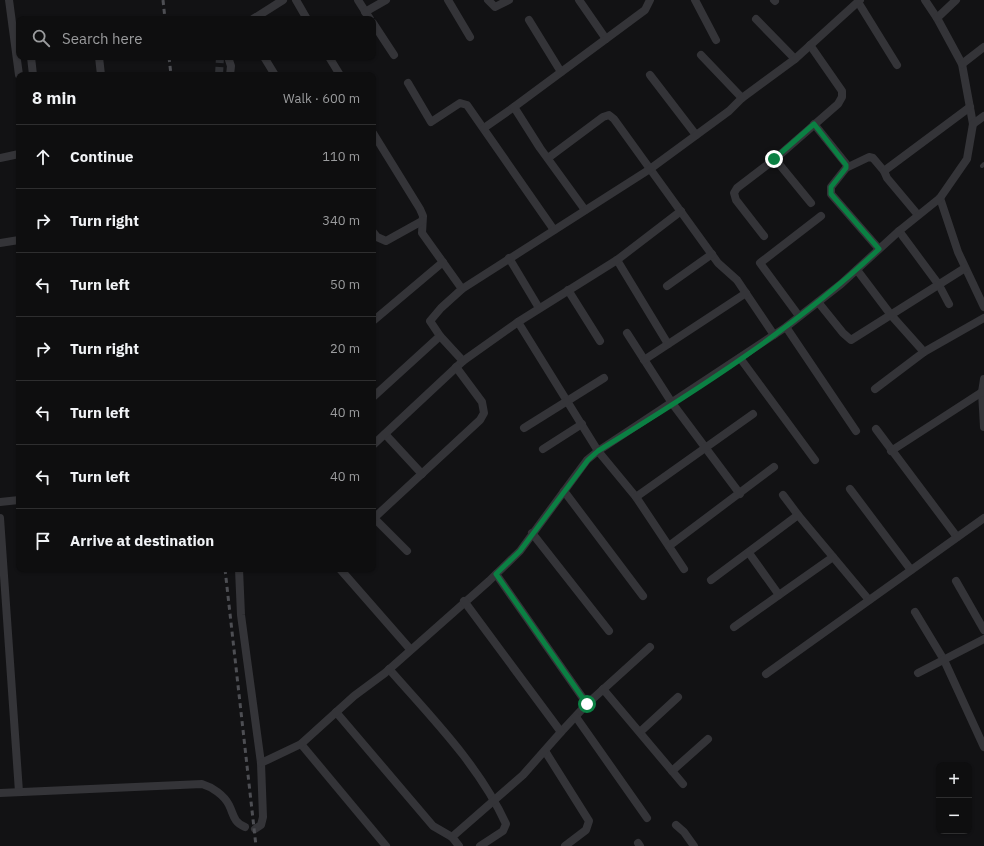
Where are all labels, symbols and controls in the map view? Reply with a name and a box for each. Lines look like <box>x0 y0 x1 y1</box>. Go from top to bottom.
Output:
search box <box>16 16 376 60</box>
icon: search <box>30 27 52 49</box>
text: Search here <box>62 29 142 48</box>
text: 8 min <box>32 87 76 109</box>
text: Walk · 600 m <box>283 90 360 107</box>
icon: ahead <box>32 146 54 168</box>
text: Continue <box>70 147 134 166</box>
text: 110 m <box>322 148 360 165</box>
route end <box>765 150 783 168</box>
icon: right <box>32 210 54 232</box>
text: Turn right <box>70 211 139 230</box>
text: 340 m <box>322 212 360 229</box>
icon: left <box>32 274 54 296</box>
text: Turn left <box>70 275 130 294</box>
text: 50 m <box>330 276 360 293</box>
icon: right <box>32 338 54 360</box>
text: Turn right <box>70 339 139 358</box>
text: 20 m <box>330 340 360 357</box>
icon: left <box>32 402 54 424</box>
text: Turn left <box>70 403 130 422</box>
text: 40 m <box>330 404 360 421</box>
icon: left <box>32 466 54 488</box>
text: Turn left <box>70 467 130 486</box>
text: 40 m <box>330 468 360 485</box>
icon: arrive <box>32 530 54 552</box>
text: Arrive at destination <box>70 531 214 550</box>
route start <box>578 695 596 713</box>
map controls <box>936 762 972 834</box>
button: + <box>936 762 972 798</box>
button: − <box>936 798 972 834</box>

